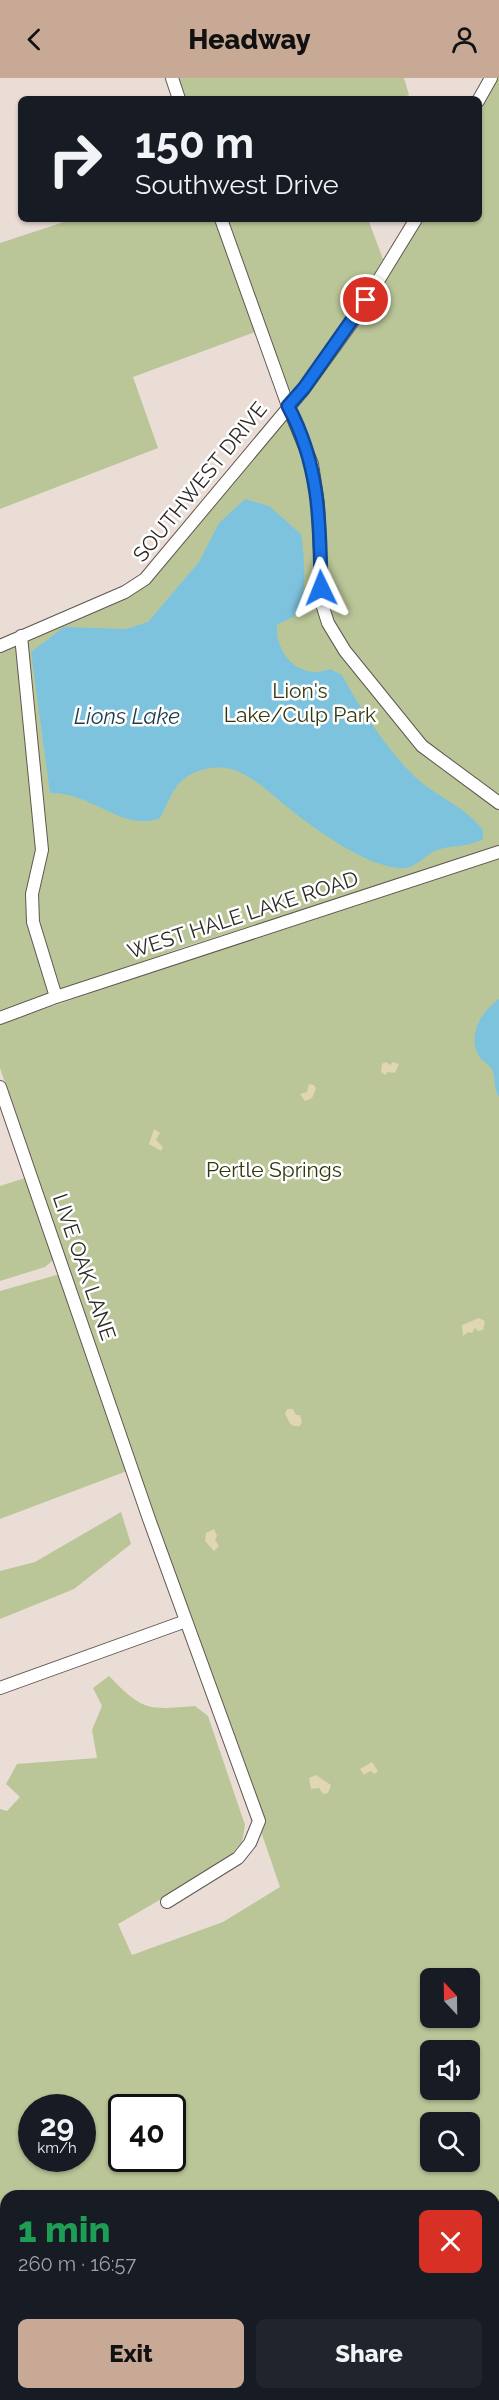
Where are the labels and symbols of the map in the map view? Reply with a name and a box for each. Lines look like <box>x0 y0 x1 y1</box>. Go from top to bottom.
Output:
pin <box>340 274 391 325</box>
street label: SOUTHWEST DRIVE <box>127 397 272 567</box>
position arrow <box>289 556 353 620</box>
park label: Lion's Lake/Culp Park <box>224 678 376 727</box>
water label: Lions Lake <box>74 703 180 729</box>
street label: WEST HALE LAKE ROAD <box>124 865 361 964</box>
park label: Pertle Springs <box>206 1157 342 1182</box>
street label: LIVE OAK LANE <box>48 1190 121 1343</box>
north arrow <box>420 1968 480 2028</box>
speed limit sign: 40 <box>108 2094 186 2172</box>

